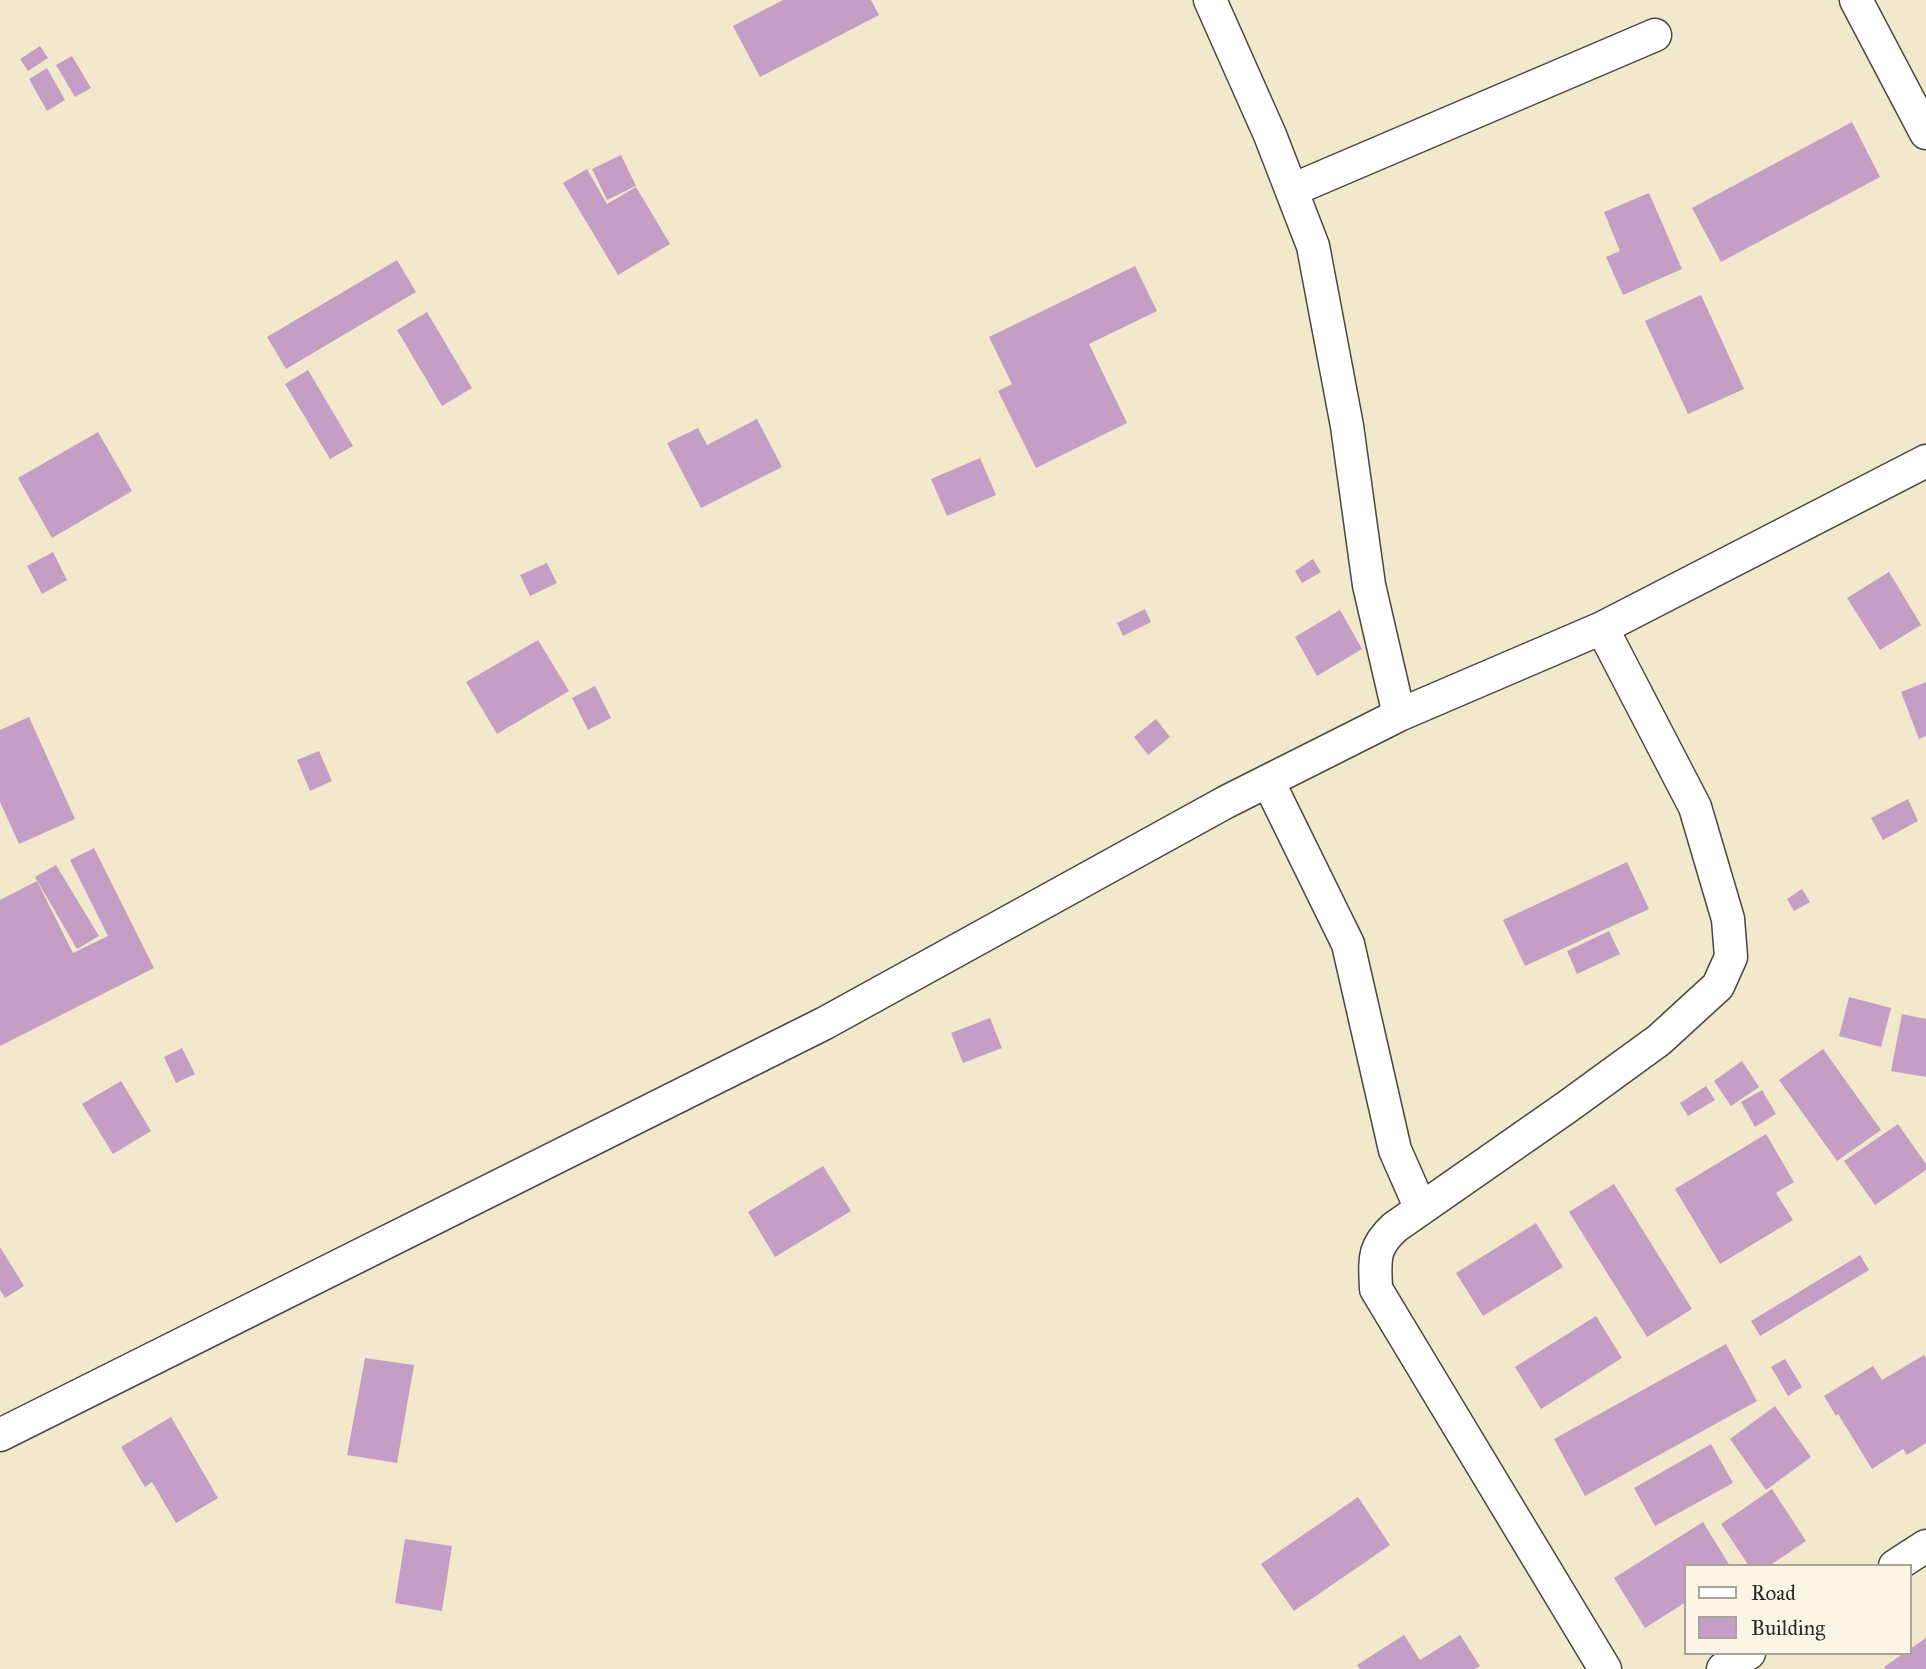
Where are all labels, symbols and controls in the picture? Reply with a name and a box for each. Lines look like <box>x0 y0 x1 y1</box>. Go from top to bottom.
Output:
legend <box>1685 1564 1912 1655</box>
text: Road <box>1751 1580 1796 1606</box>
text: Building <box>1751 1615 1825 1641</box>

